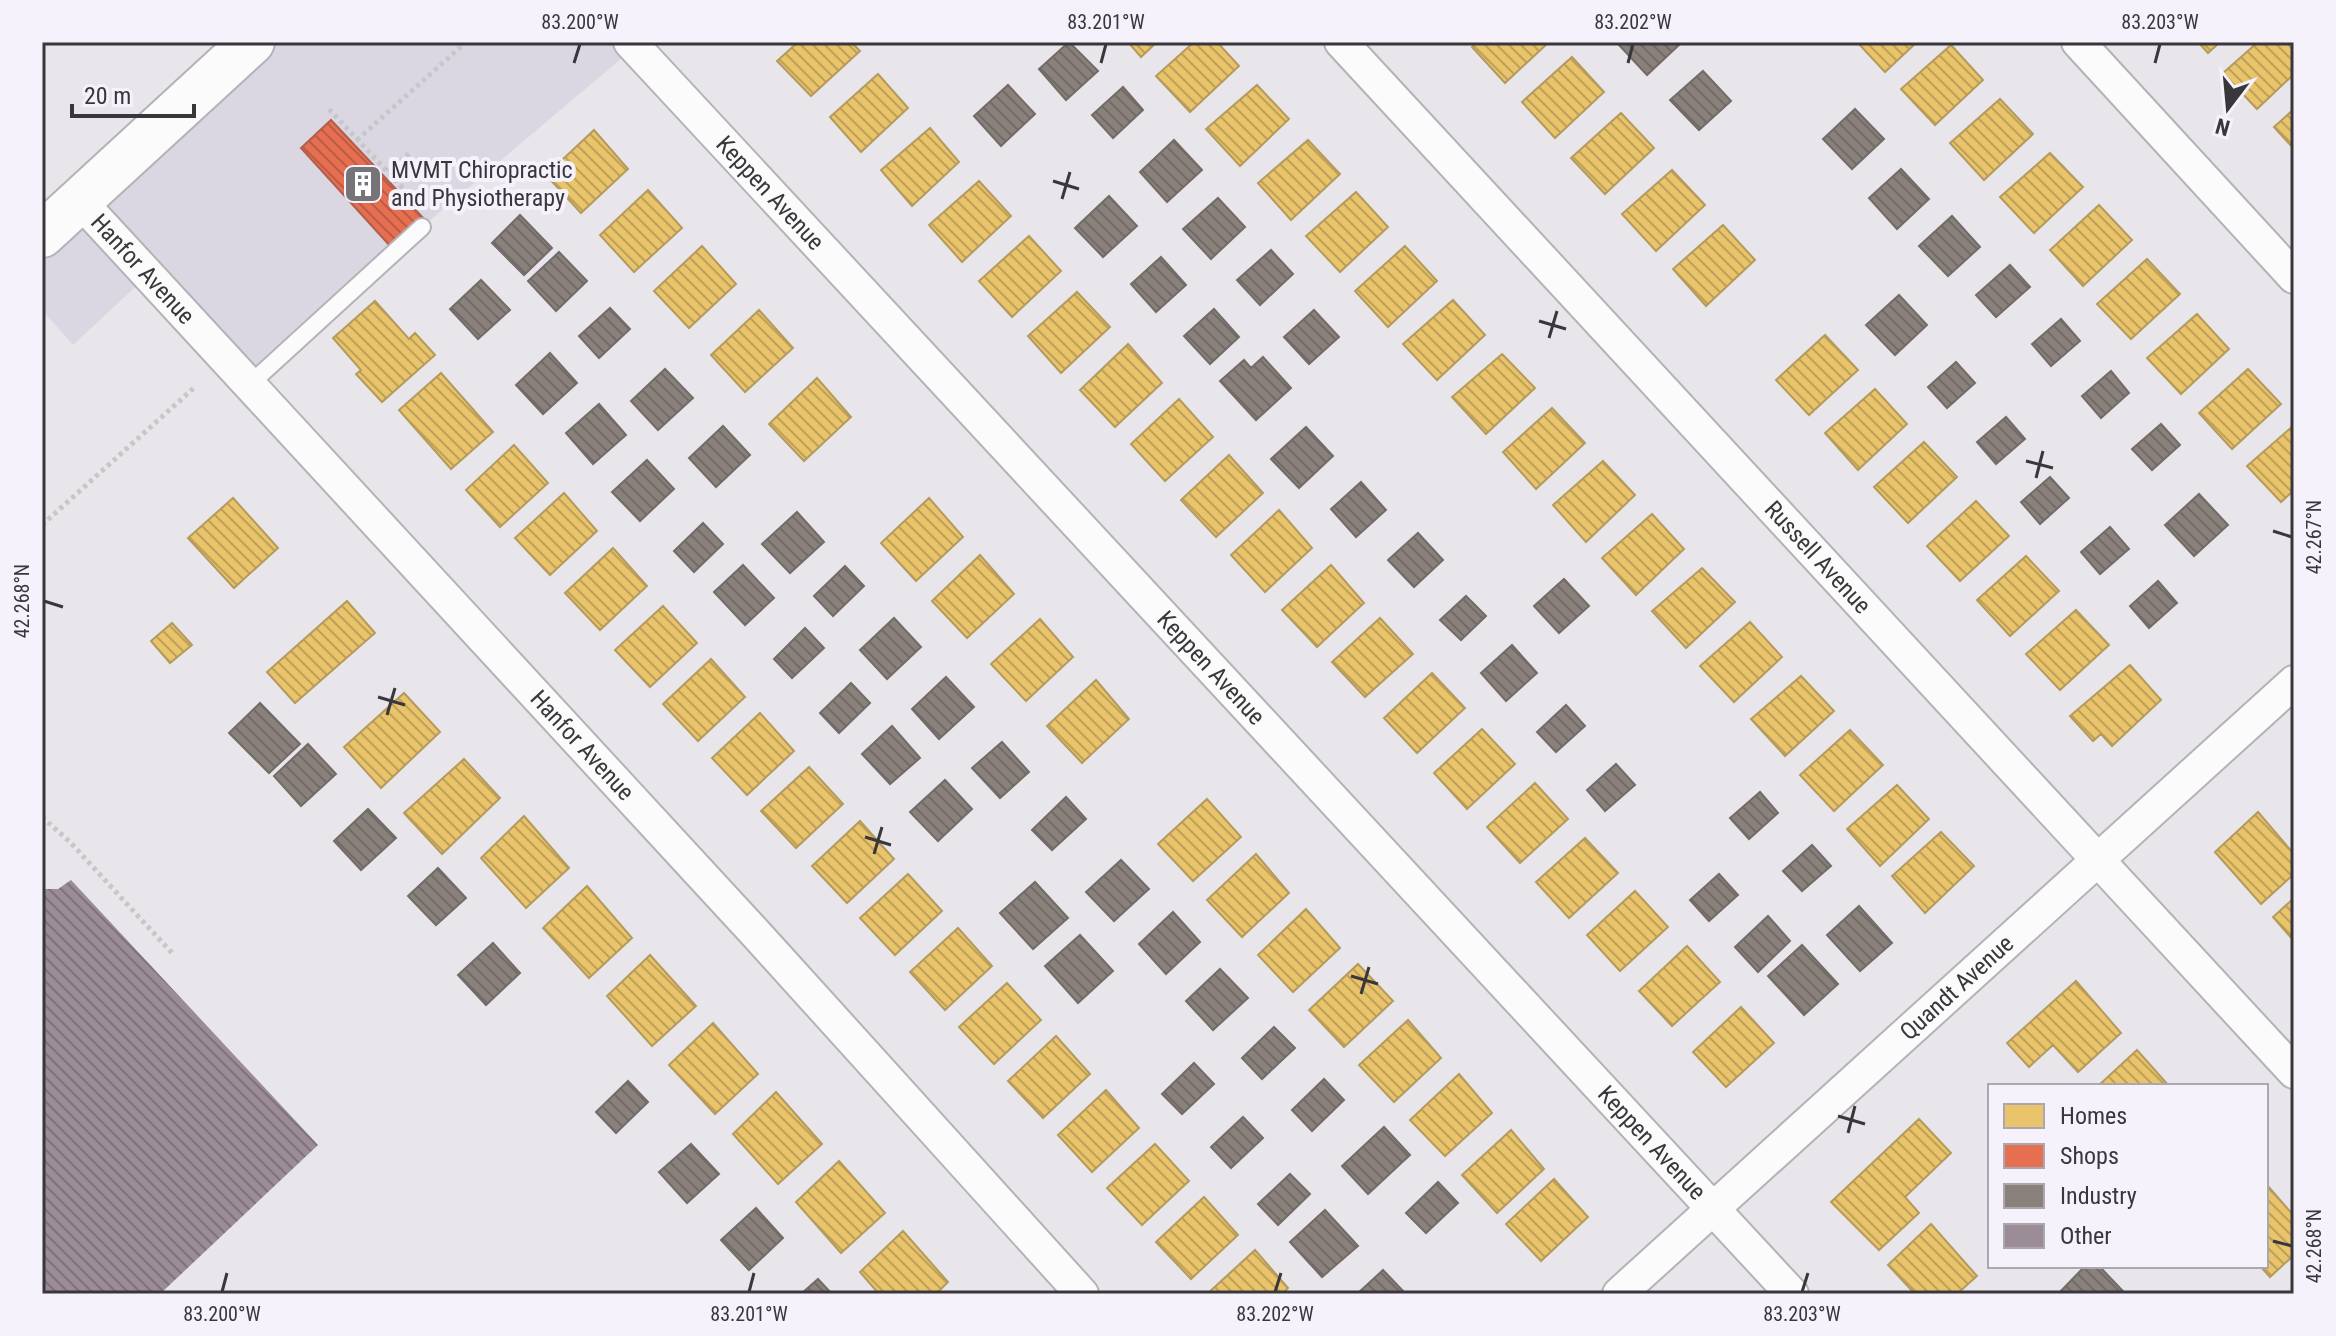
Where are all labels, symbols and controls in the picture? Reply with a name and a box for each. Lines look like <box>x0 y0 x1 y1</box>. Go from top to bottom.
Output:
text: 83.200°W <box>541 10 619 34</box>
text: 83.201°W <box>1067 10 1145 34</box>
text: 83.202°W <box>1594 10 1672 34</box>
text: 83.203°W <box>2121 10 2199 34</box>
scale bar <box>72 68 194 118</box>
north arrow <box>2188 68 2268 148</box>
text: 20 m <box>84 82 131 110</box>
text: N <box>2213 113 2233 141</box>
street label: Keppen Avenue <box>710 130 830 256</box>
place label: MVMT Chiropractic and Physiotherapy <box>391 156 573 212</box>
building icon: MVMT Chiropractic and Physiotherapy <box>342 163 384 205</box>
street label: Hanfor Avenue <box>85 208 200 330</box>
street label: Russell Avenue <box>1759 495 1877 619</box>
text: 42.267°N <box>2302 500 2326 574</box>
text: 42.268°N <box>10 564 34 638</box>
street label: Keppen Avenue <box>1151 605 1271 731</box>
street label: Hanfor Avenue <box>525 685 640 806</box>
street label: Quandt Avenue <box>1895 929 2019 1046</box>
street label: Keppen Avenue <box>1592 1080 1711 1206</box>
legend <box>1988 1084 2268 1268</box>
text: Homes <box>2060 1102 2127 1130</box>
text: Shops <box>2060 1142 2119 1170</box>
text: Industry <box>2060 1182 2137 1210</box>
text: 42.268°N <box>2302 1209 2326 1283</box>
text: Other <box>2060 1222 2112 1250</box>
text: 83.200°W <box>183 1302 261 1326</box>
text: 83.201°W <box>710 1302 788 1326</box>
text: 83.202°W <box>1236 1302 1314 1326</box>
text: 83.203°W <box>1763 1302 1841 1326</box>

